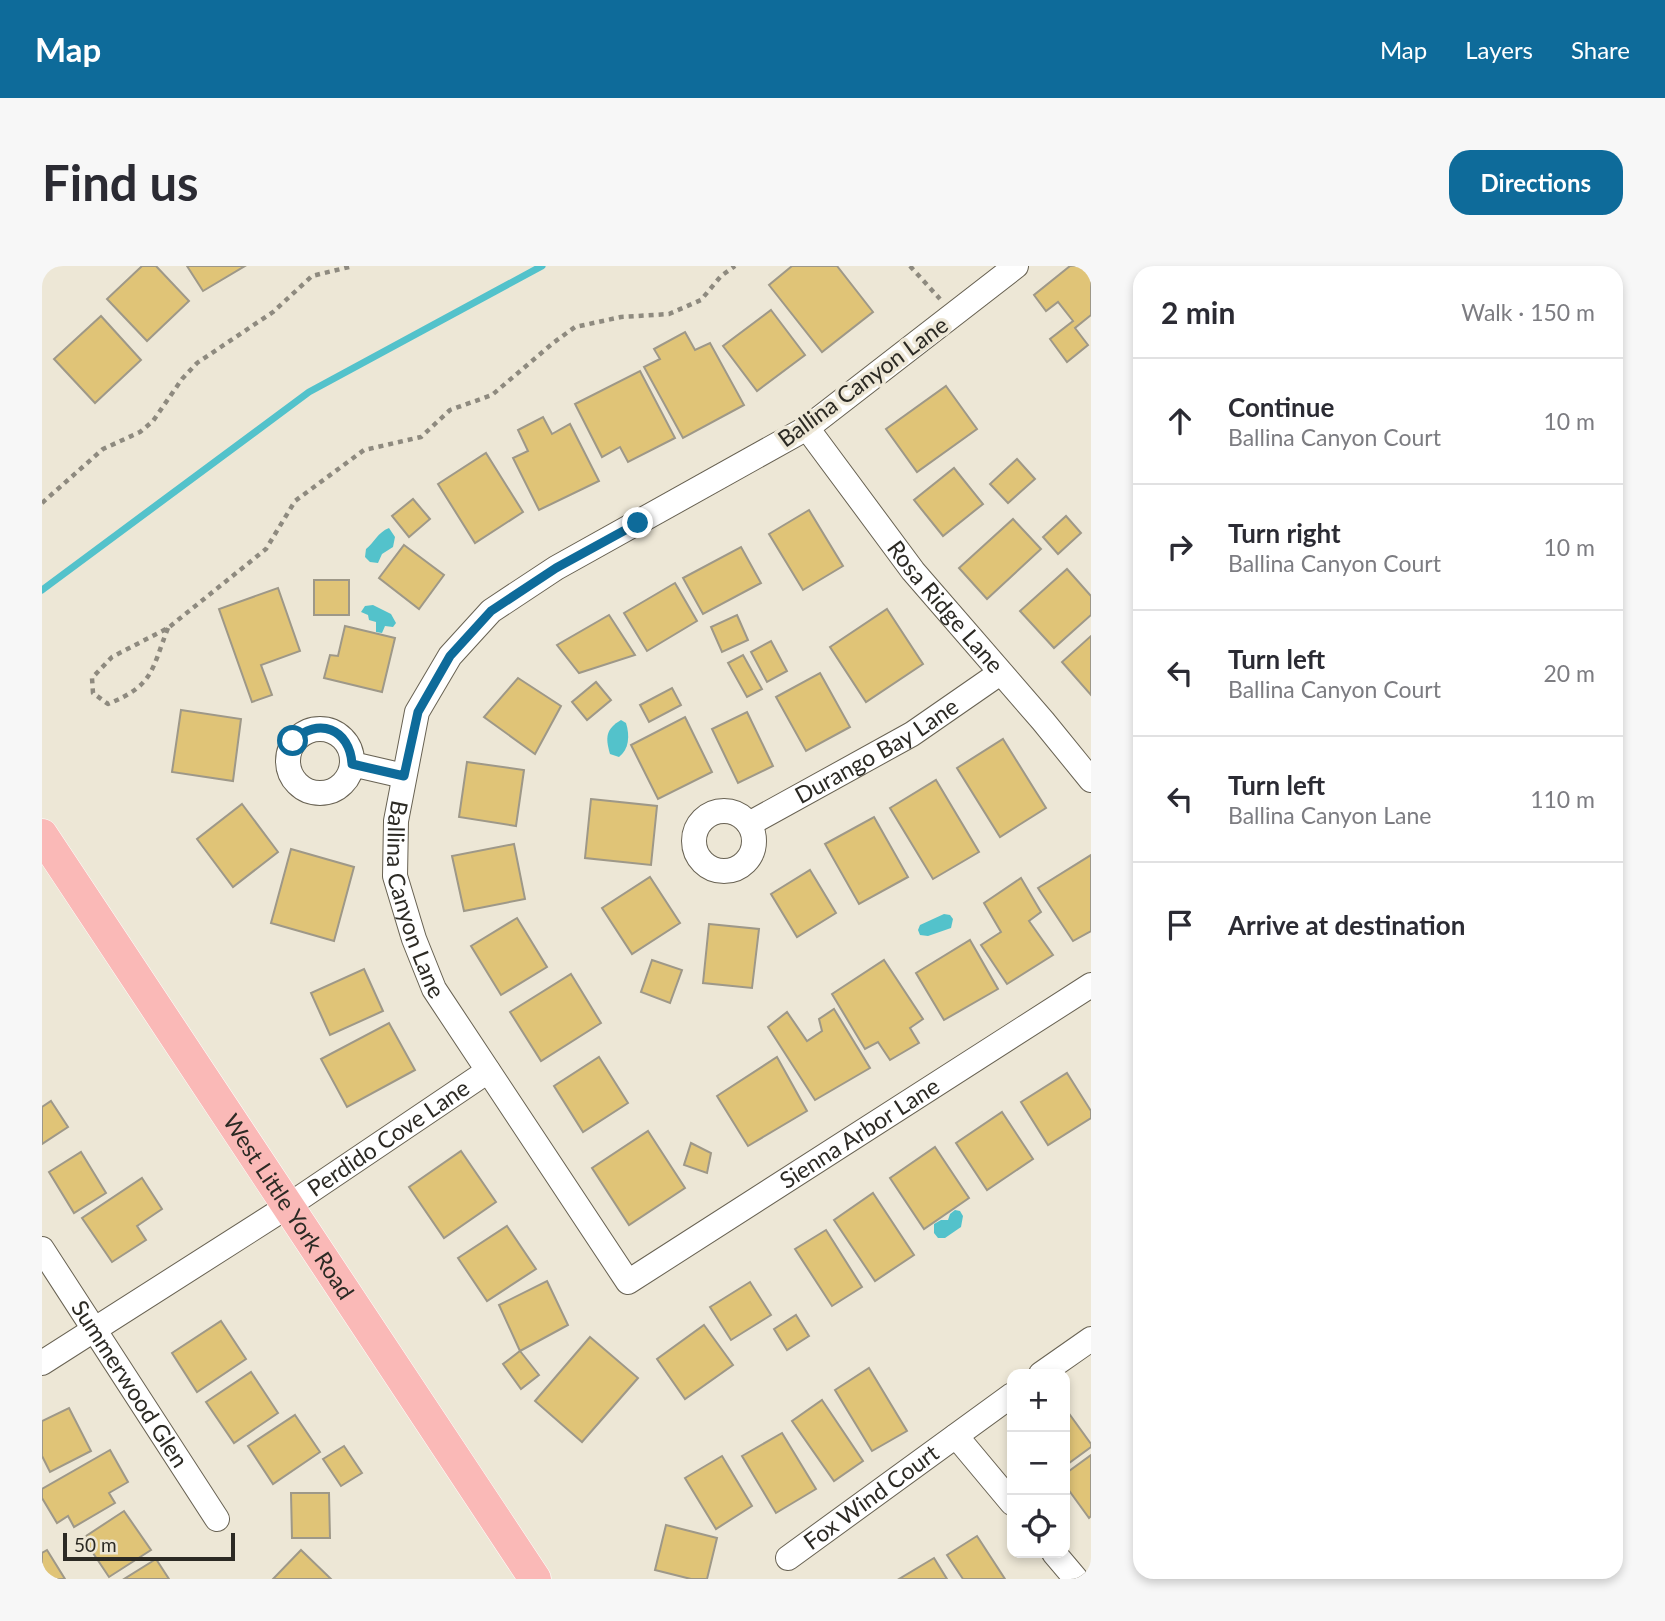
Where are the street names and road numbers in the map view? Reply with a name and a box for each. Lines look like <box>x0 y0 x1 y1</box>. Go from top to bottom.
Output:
street label: Ballina Canyon Lane <box>772 310 953 452</box>
street label: Rosa Ridge Lane <box>882 534 1010 678</box>
street label: Durango Bay Lane <box>790 691 963 809</box>
street label: Ballina Canyon Lane <box>382 798 451 1003</box>
street label: Sienna Arbor Lane <box>774 1071 944 1194</box>
street label: Perdido Cove Lane <box>302 1073 474 1202</box>
street label: West Little York Road <box>218 1108 361 1304</box>
street label: Summerwood Glen <box>66 1295 195 1472</box>
street label: Fox Wind Court <box>798 1438 944 1555</box>

